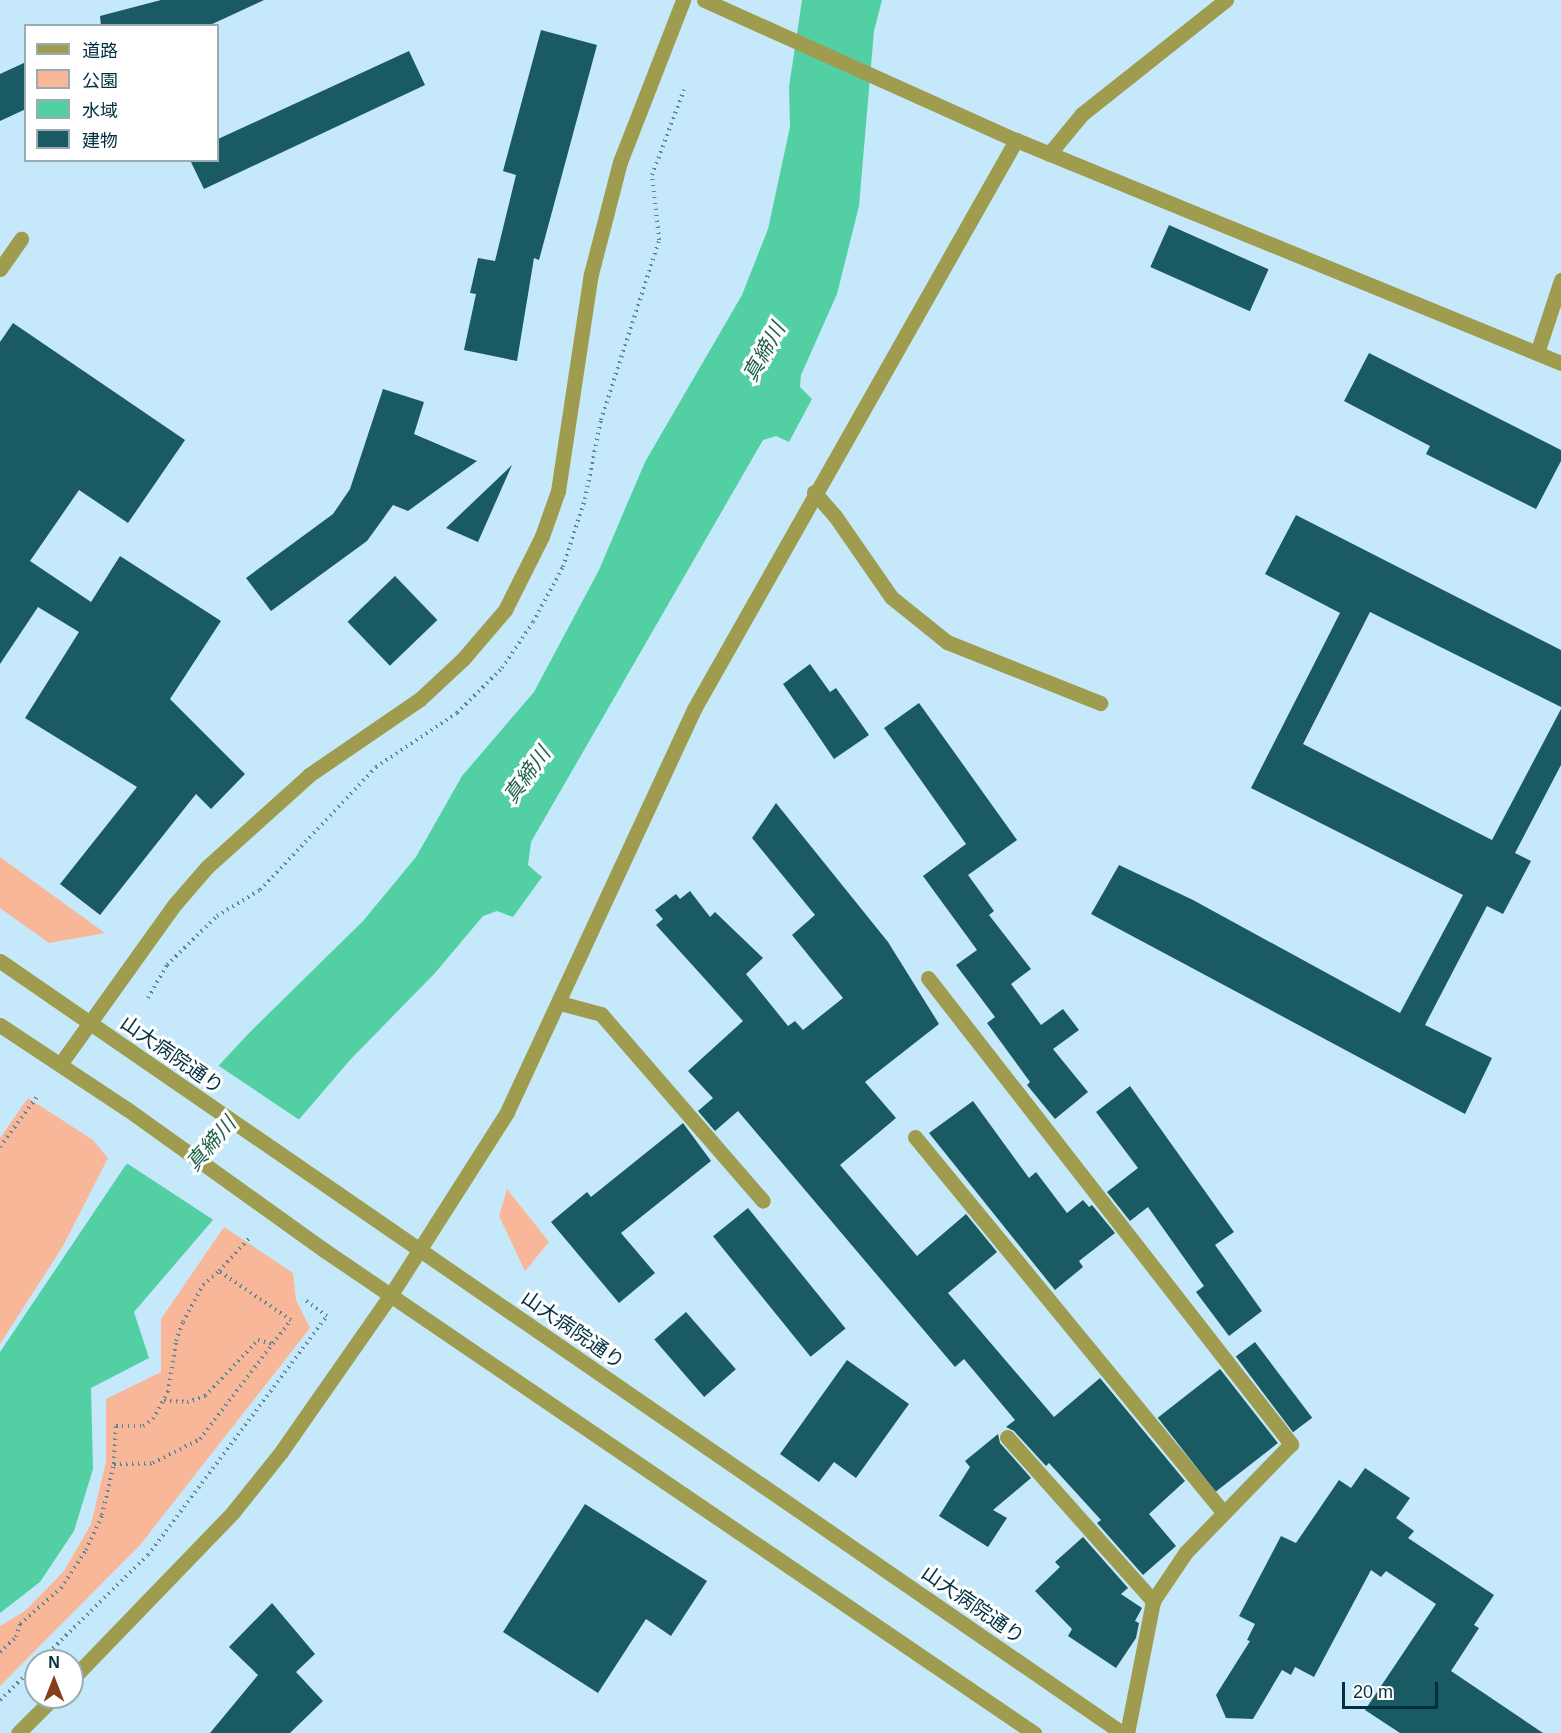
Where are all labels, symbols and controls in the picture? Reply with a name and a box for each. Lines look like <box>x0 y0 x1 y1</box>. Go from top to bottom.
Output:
legend <box>24 24 219 162</box>
text: 道路 <box>82 41 118 61</box>
text: 公園 <box>82 71 118 91</box>
text: 水域 <box>82 101 118 121</box>
text: 建物 <box>82 131 118 151</box>
water label: 真締川 <box>738 318 790 386</box>
water label: 真締川 <box>498 742 556 808</box>
street label: 山大病院通り <box>116 1011 228 1099</box>
water label: 真締川 <box>181 1112 241 1176</box>
street label: 山大病院通り <box>517 1286 629 1374</box>
street label: 山大病院通り <box>917 1561 1029 1649</box>
north arrow <box>24 1649 84 1709</box>
text: N <box>48 1654 60 1671</box>
scale bar <box>1345 1670 1441 1708</box>
text: 20 m <box>1353 1682 1393 1702</box>

